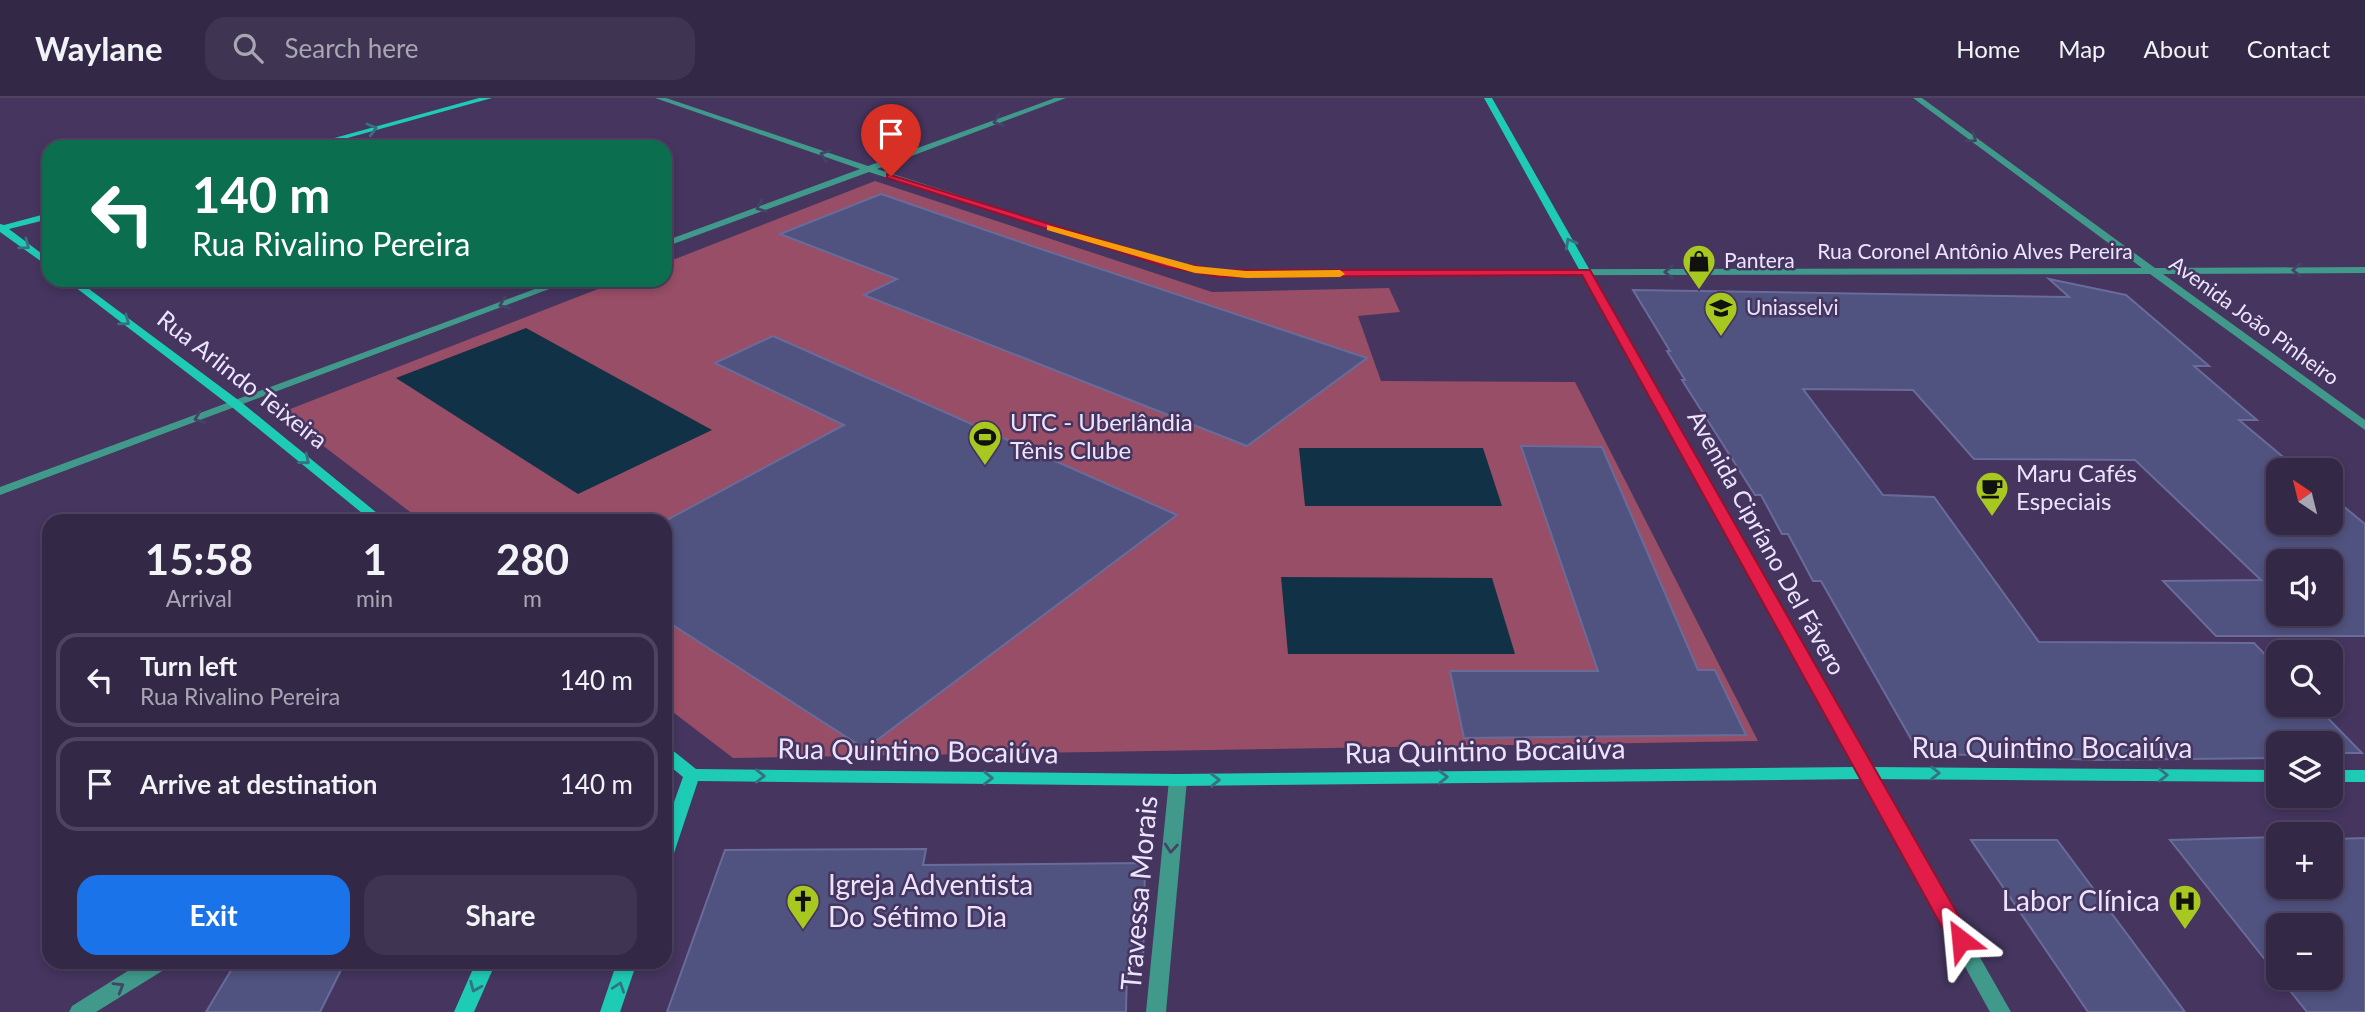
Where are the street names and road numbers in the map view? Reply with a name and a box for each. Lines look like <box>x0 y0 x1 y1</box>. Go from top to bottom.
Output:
street label: Rua Coronel Antônio Alves Pereira <box>1817 238 2133 263</box>
street label: Avenida João Pinheiro <box>2165 250 2344 390</box>
street label: Rua Arlindo Teixeira <box>152 304 334 454</box>
street label: Avenida Cipríano Del Fávero <box>1682 405 1852 680</box>
street label: Rua Quintino Bocaiúva <box>1912 730 2192 764</box>
street label: Rua Quintino Bocaiúva <box>777 731 1059 769</box>
street label: Rua Quintino Bocaiúva <box>1344 731 1626 769</box>
street label: Travessa Morais <box>1113 794 1163 992</box>

